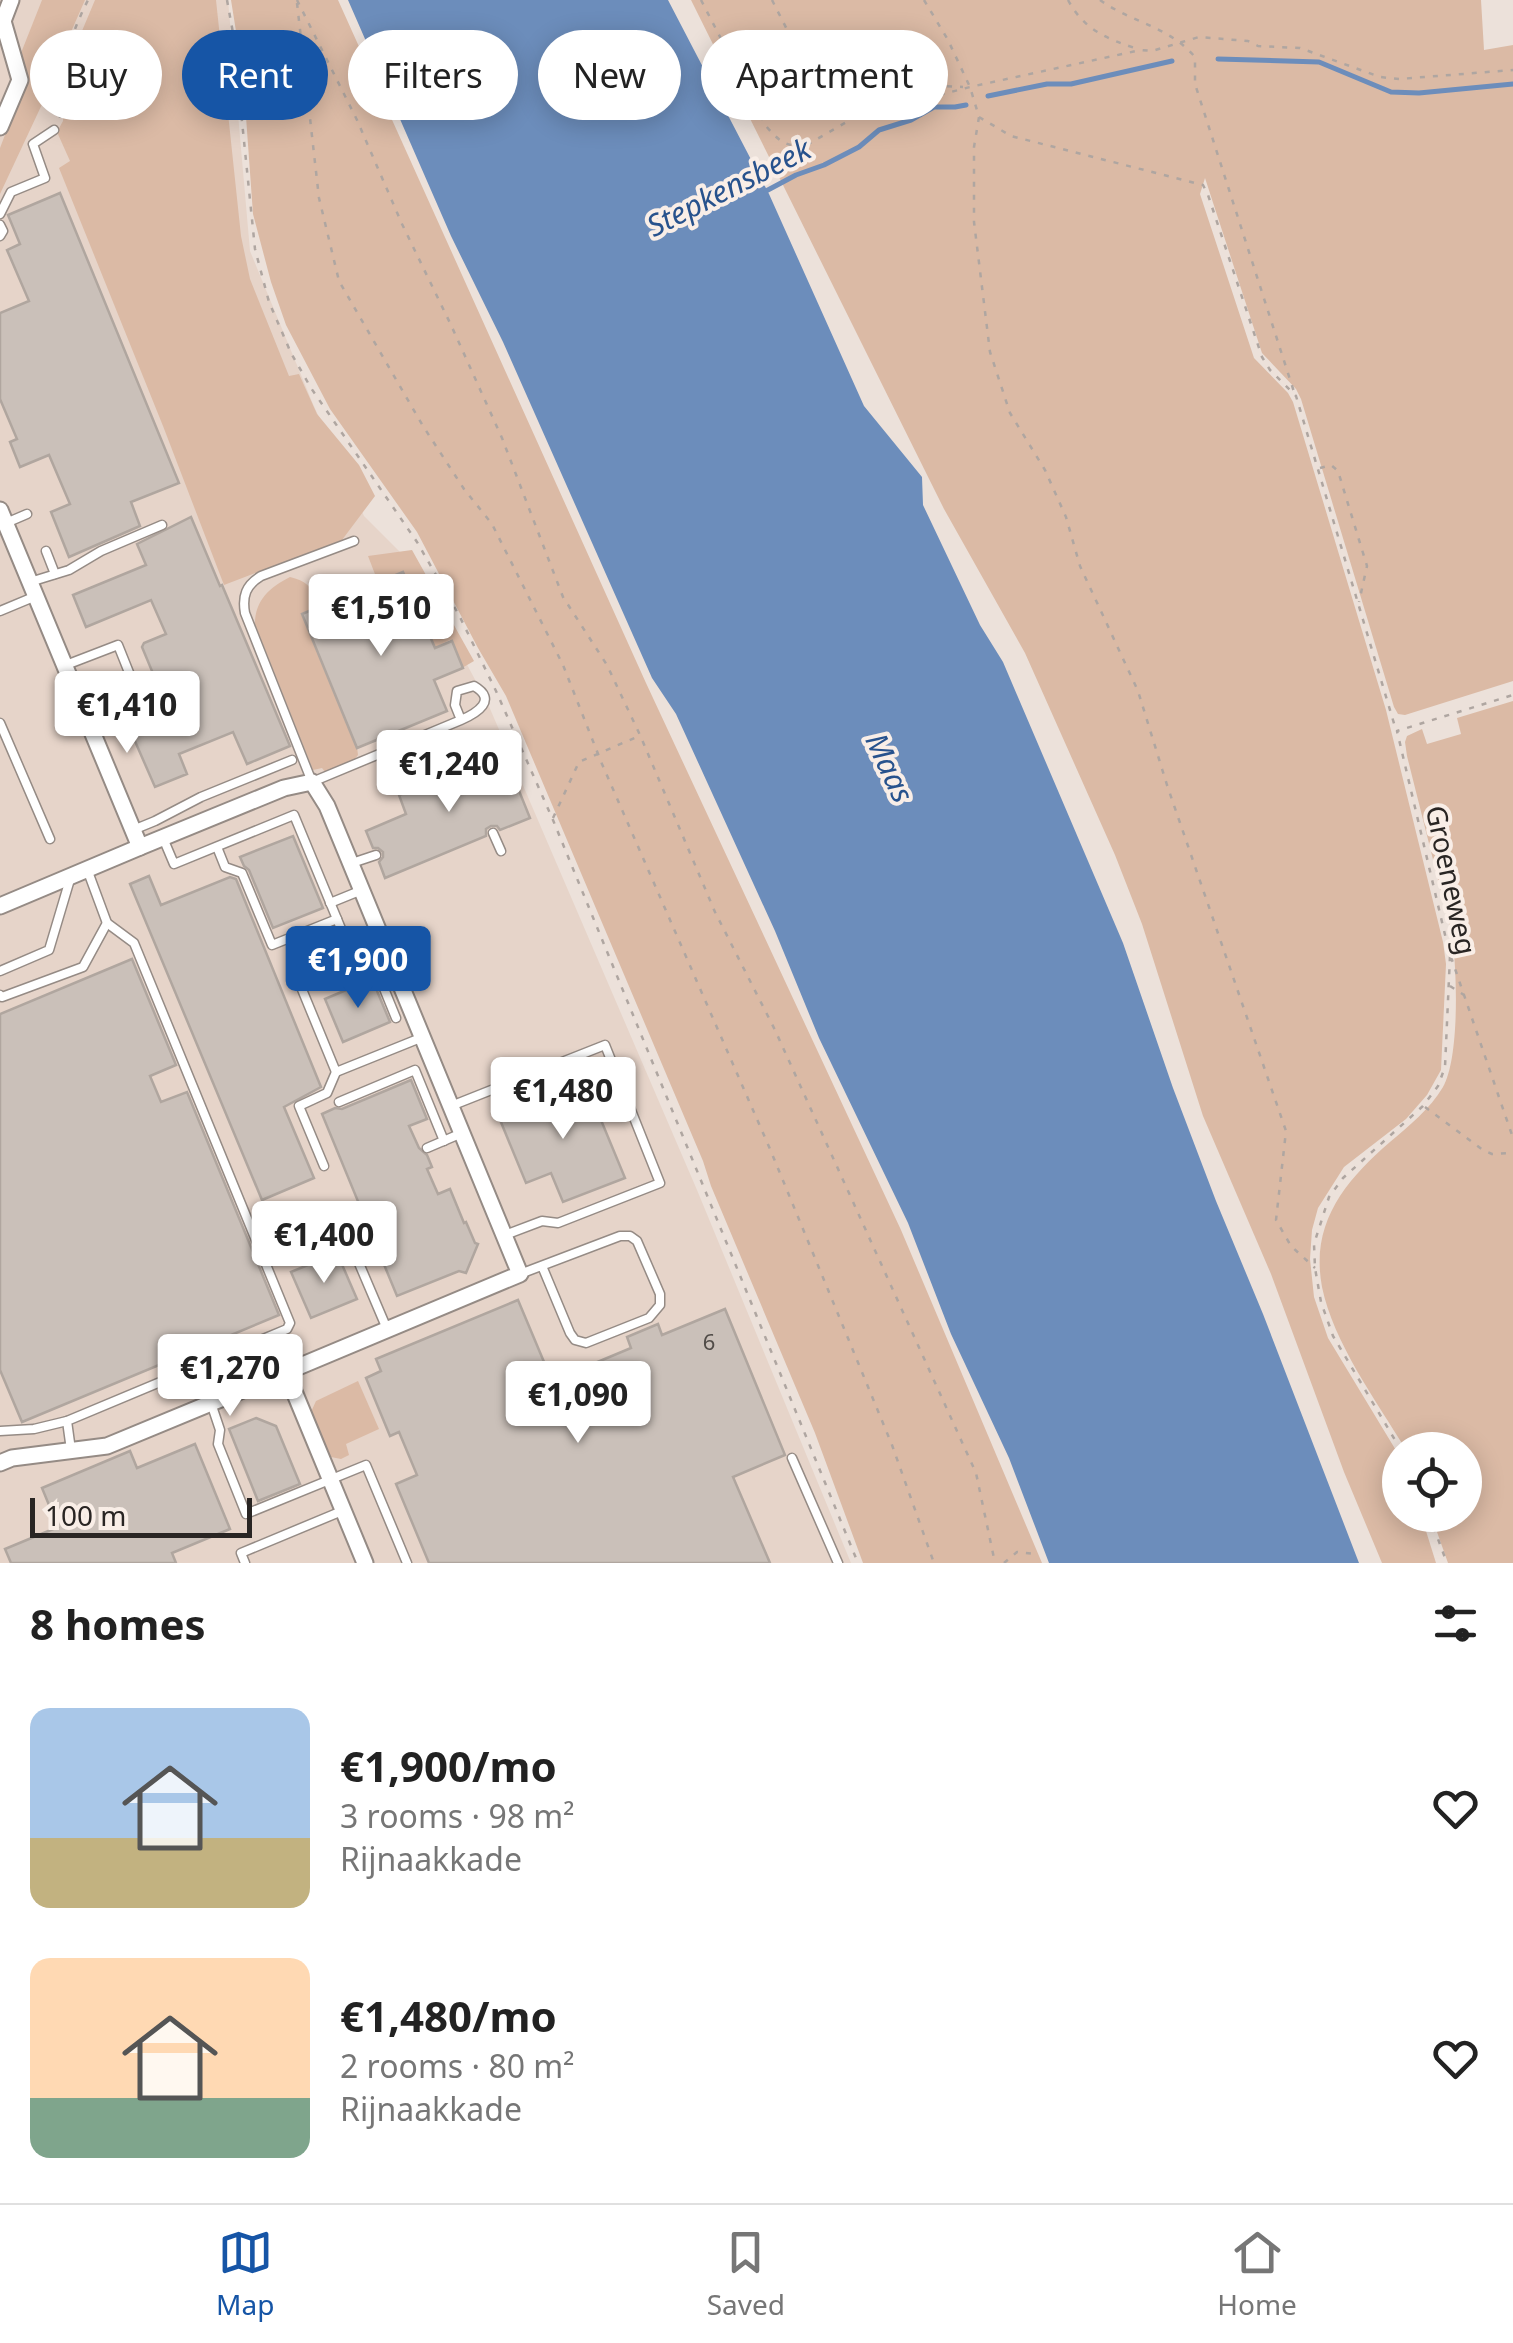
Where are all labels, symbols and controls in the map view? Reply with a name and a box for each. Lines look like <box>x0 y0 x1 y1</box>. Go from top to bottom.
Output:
chip: Buy <box>30 30 162 120</box>
chip: Rent <box>182 30 328 120</box>
chip: Filters <box>348 30 518 120</box>
chip: New <box>538 30 681 120</box>
chip: Apartment <box>701 30 948 120</box>
water label: Stepkensbeek <box>639 127 818 246</box>
pin: €1,510 <box>300 574 462 659</box>
text: €1,510 <box>331 585 431 628</box>
pin: €1,410 <box>46 671 208 756</box>
text: €1,410 <box>77 682 177 725</box>
water label: Maas <box>857 726 924 809</box>
pin: €1,240 <box>368 730 530 815</box>
text: €1,240 <box>399 741 499 784</box>
street label: Groeneweg <box>1418 802 1486 958</box>
pin: €1,900 <box>277 926 439 1011</box>
text: €1,900 <box>308 937 408 980</box>
pin: €1,480 <box>482 1057 644 1142</box>
text: €1,480 <box>513 1068 613 1111</box>
pin: €1,400 <box>243 1201 405 1286</box>
text: €1,400 <box>274 1212 374 1255</box>
house number: 6 <box>703 1326 715 1356</box>
pin: €1,270 <box>149 1334 311 1419</box>
text: €1,270 <box>180 1345 280 1388</box>
pin: €1,090 <box>497 1361 659 1446</box>
text: €1,090 <box>528 1372 628 1415</box>
map controls <box>1382 1432 1482 1532</box>
button: locate <box>1382 1432 1482 1532</box>
scale bar <box>30 1493 252 1538</box>
text: 100 m <box>45 1496 127 1534</box>
text: 8 homes <box>30 1595 206 1652</box>
icon: filters <box>1428 1596 1483 1651</box>
text: €1,900/mo <box>340 1737 557 1794</box>
icon: home <box>110 1748 230 1868</box>
icon: heart <box>1428 1781 1483 1836</box>
text: 3 rooms · 98 m² <box>340 1794 574 1837</box>
text: Rijnaakkade <box>340 1837 522 1880</box>
text: €1,480/mo <box>340 1987 557 2044</box>
icon: home <box>110 1998 230 2118</box>
icon: heart <box>1428 2031 1483 2086</box>
text: 2 rooms · 80 m² <box>340 2044 574 2087</box>
text: Rijnaakkade <box>340 2087 522 2130</box>
tab: Map <box>216 2225 274 2323</box>
tab: Saved <box>707 2225 785 2323</box>
tab: Home <box>1217 2225 1297 2323</box>

